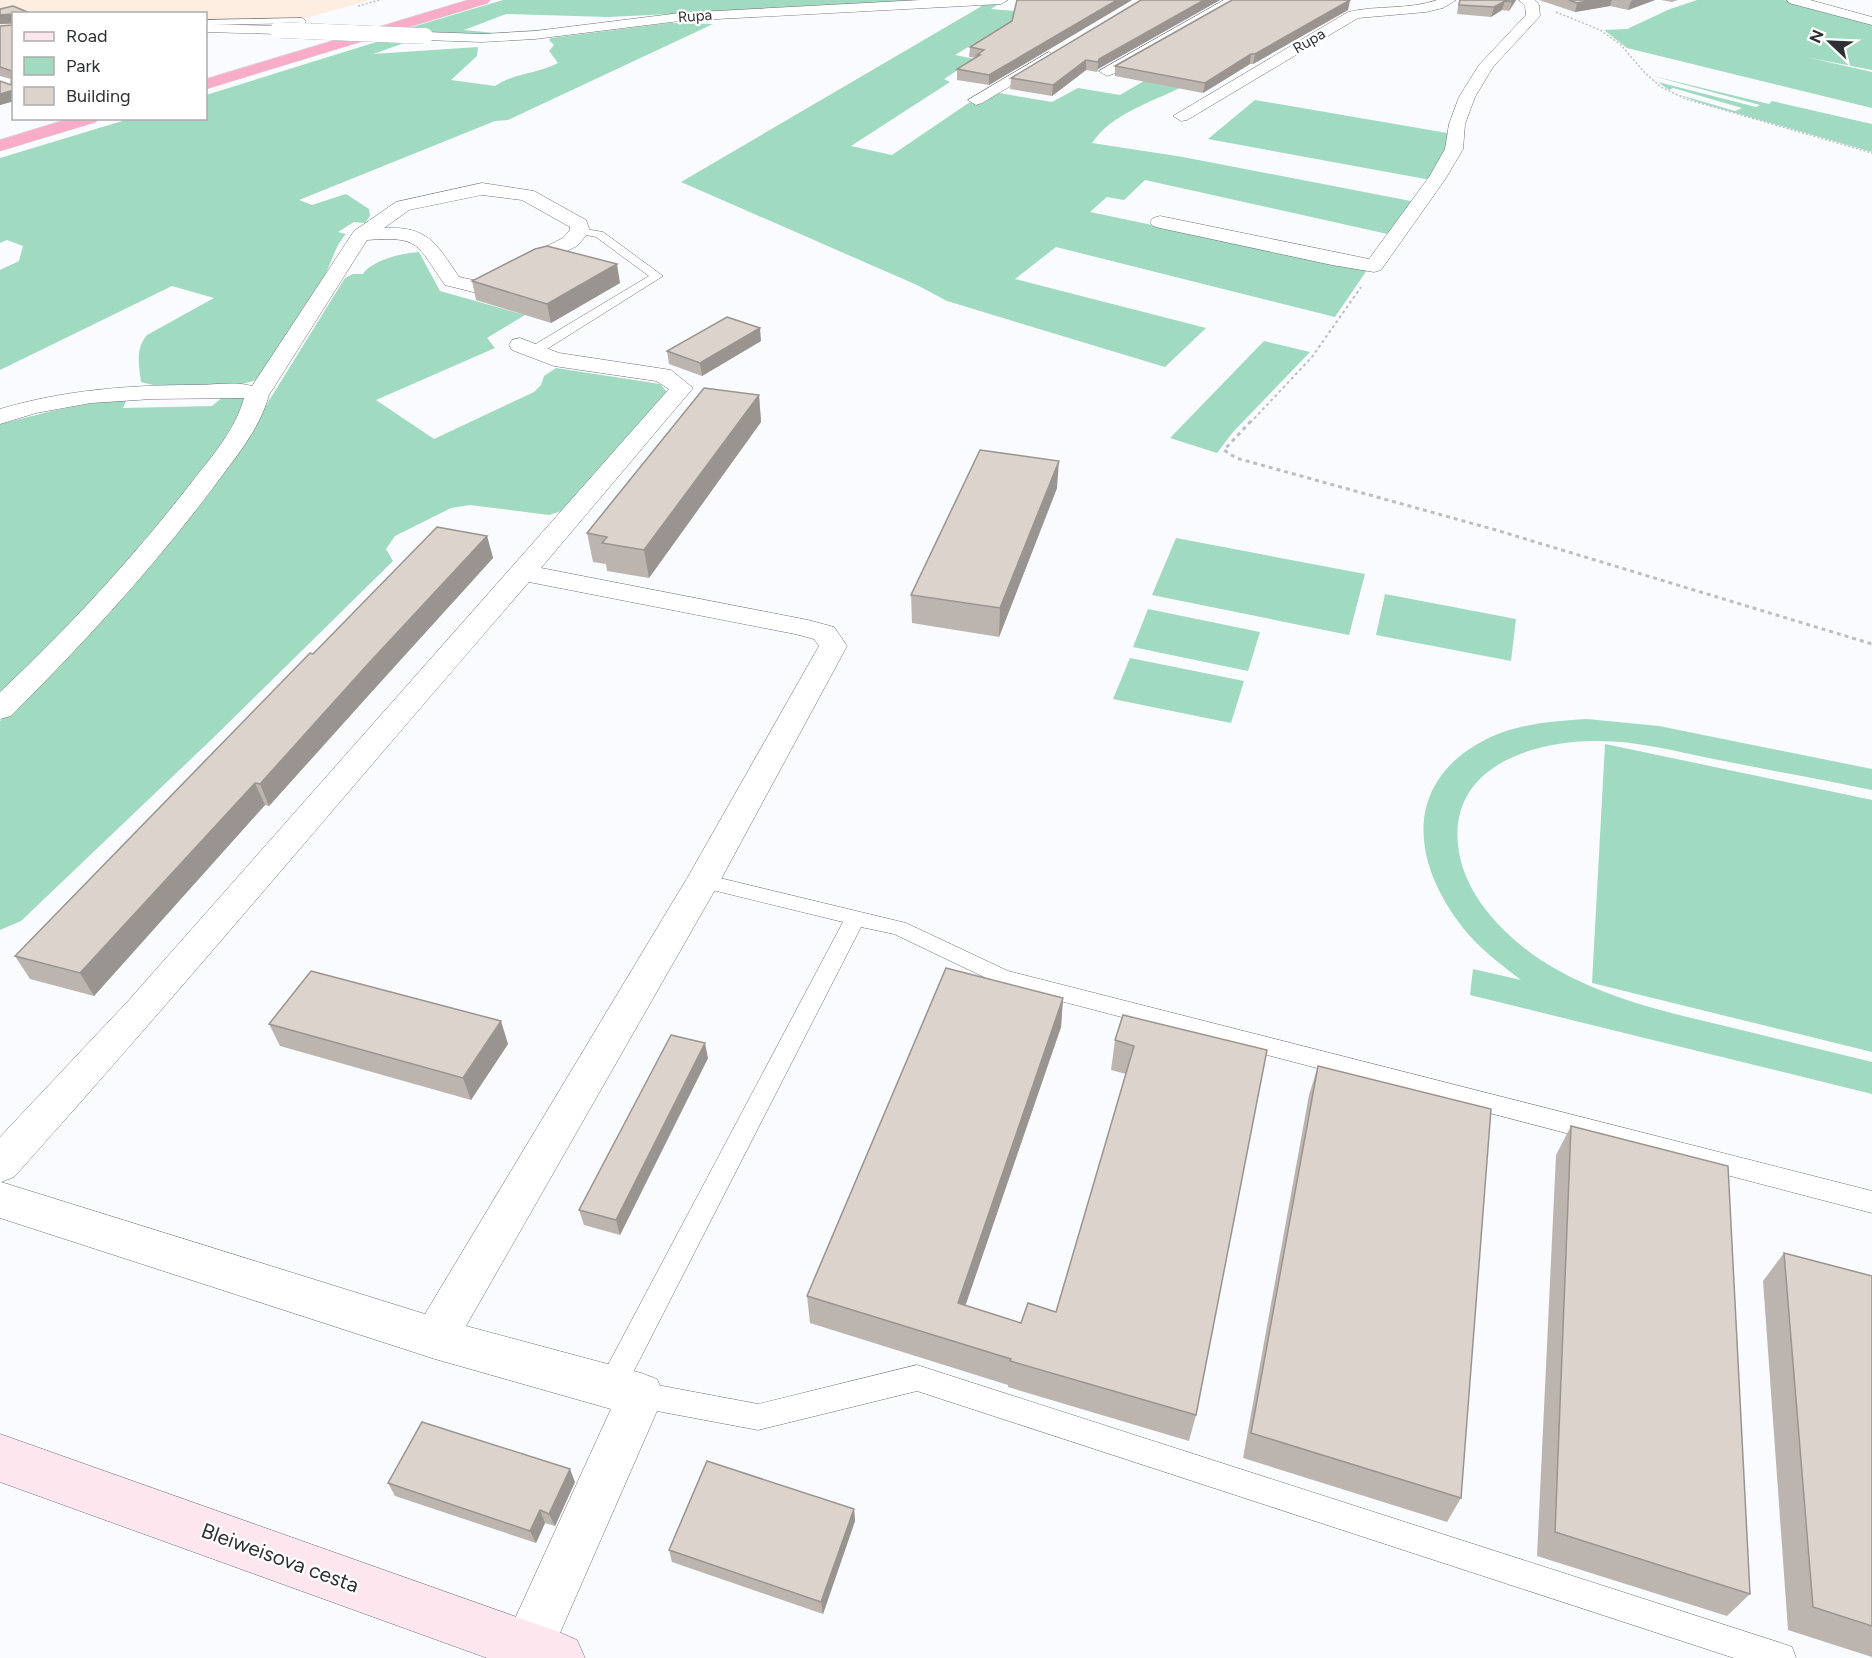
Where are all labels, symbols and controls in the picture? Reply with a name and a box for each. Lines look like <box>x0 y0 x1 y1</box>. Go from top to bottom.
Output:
street label: Rupa <box>677 6 713 26</box>
legend <box>12 12 207 120</box>
north arrow <box>1800 12 1860 72</box>
text: Road <box>66 25 107 47</box>
street label: Rupa <box>1290 25 1328 57</box>
text: N <box>1805 27 1828 46</box>
text: Park <box>66 55 101 77</box>
text: Building <box>66 85 131 107</box>
street label: Bleiweisova cesta <box>198 1517 362 1598</box>

